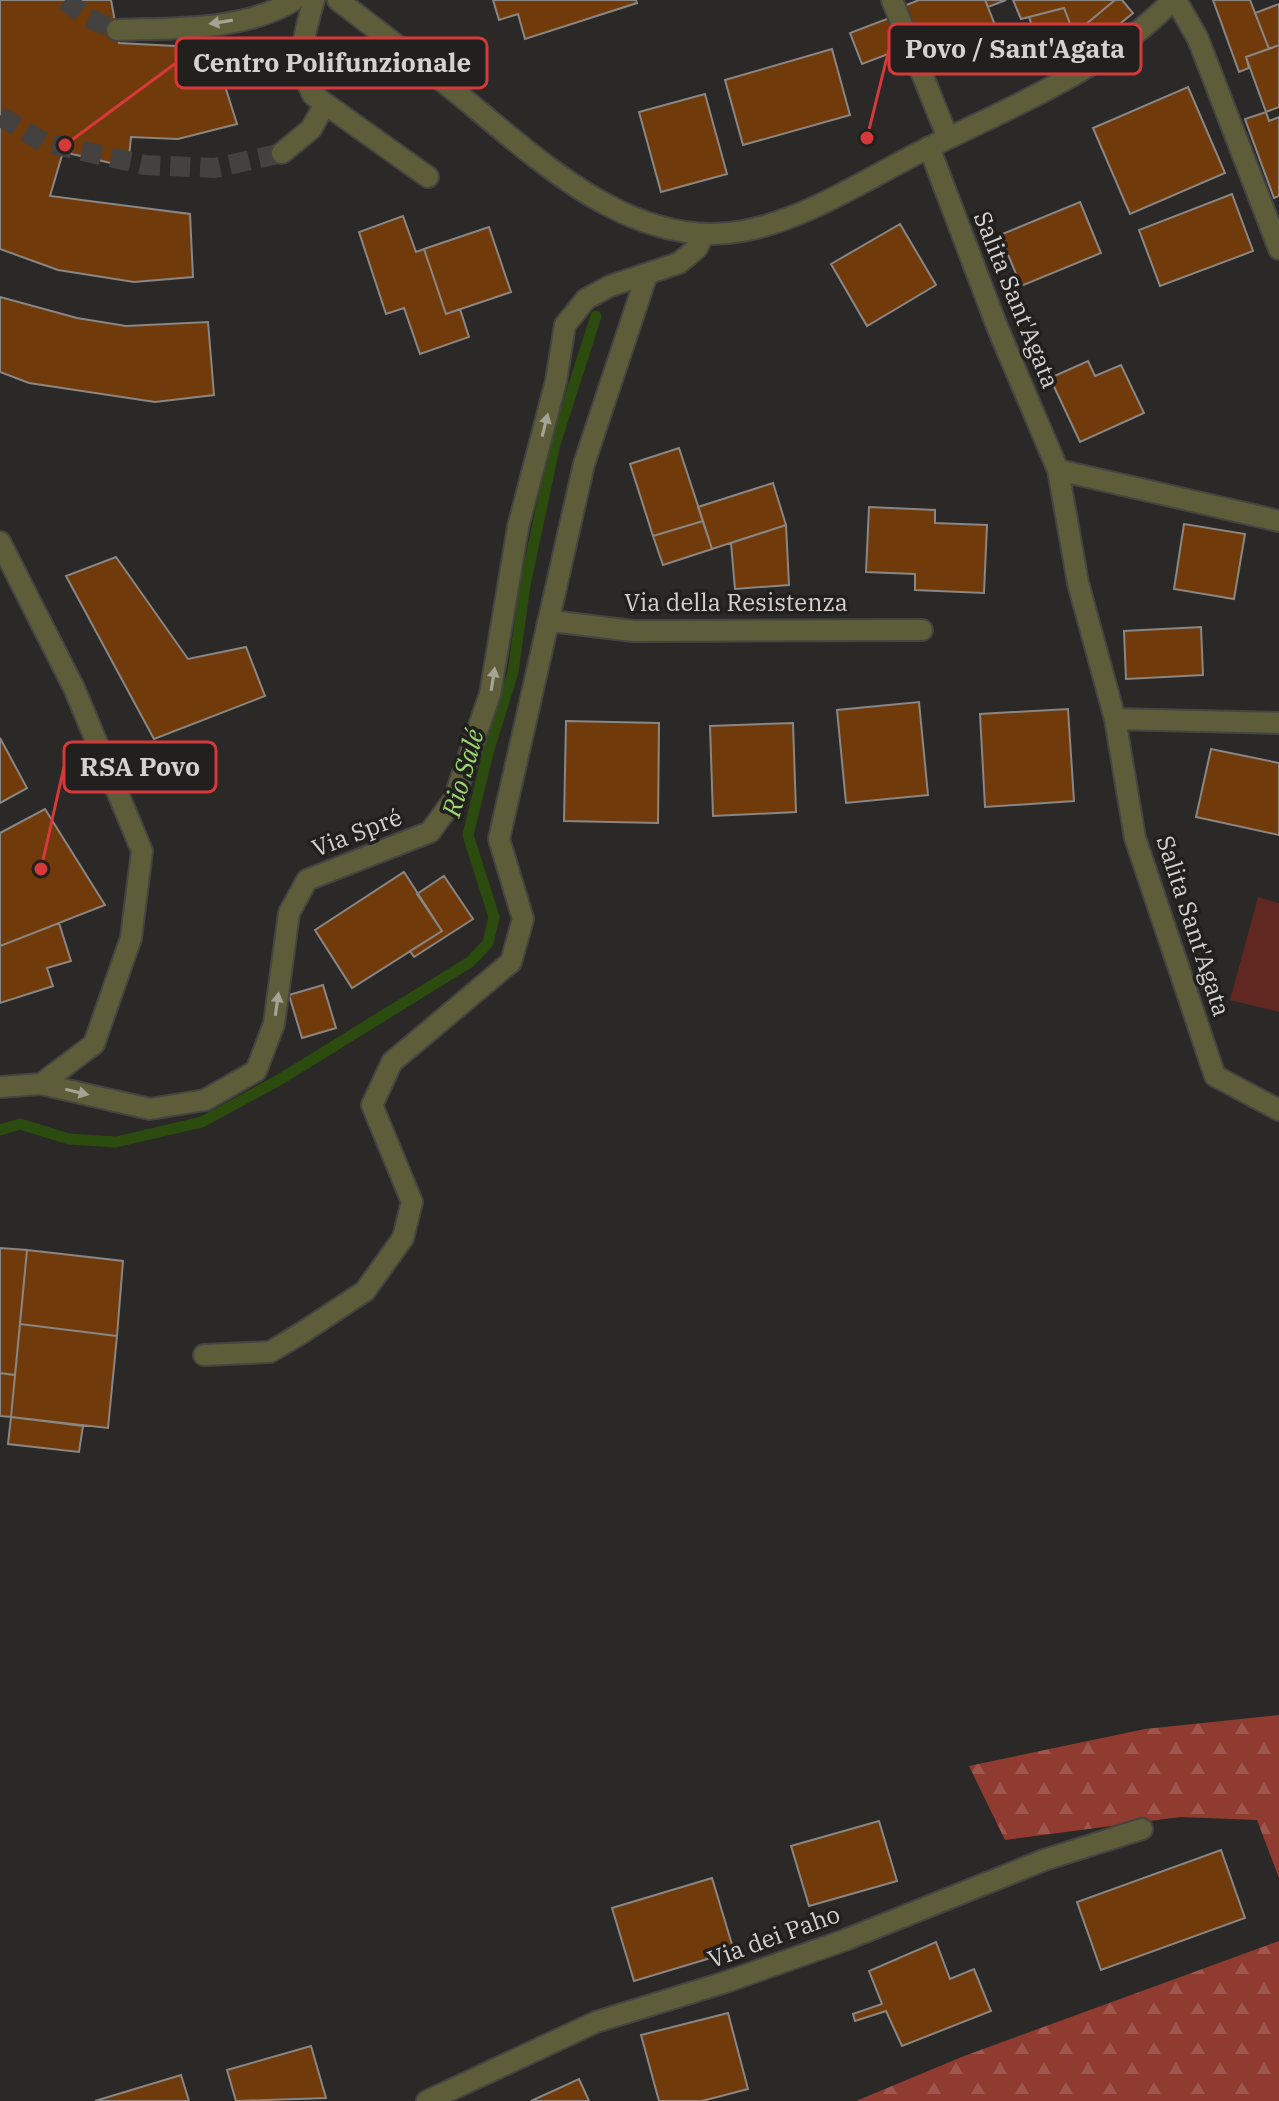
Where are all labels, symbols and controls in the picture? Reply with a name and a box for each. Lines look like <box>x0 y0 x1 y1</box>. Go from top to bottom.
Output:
one-way arrow <box>208 16 233 29</box>
callout: Povo / Sant'Agata <box>889 24 1141 74</box>
text: Povo / Sant'Agata <box>905 31 1125 65</box>
callout: Centro Polifunzionale <box>176 38 487 88</box>
text: Centro Polifunzionale <box>193 45 471 79</box>
street label: Salita Sant'Agata <box>967 206 1067 393</box>
one-way arrow <box>539 412 551 437</box>
street label: Via della Resistenza <box>624 586 848 618</box>
one-way arrow <box>487 666 500 691</box>
water label: Rio Salé <box>433 724 491 821</box>
callout: RSA Povo <box>64 742 216 792</box>
text: RSA Povo <box>80 749 200 783</box>
street label: Via Spré <box>307 800 406 864</box>
street label: Salita Sant'Agata <box>1150 831 1238 1020</box>
one-way arrow <box>271 991 284 1016</box>
one-way arrow <box>65 1086 90 1099</box>
street label: Via dei Paho <box>703 1897 844 1975</box>

